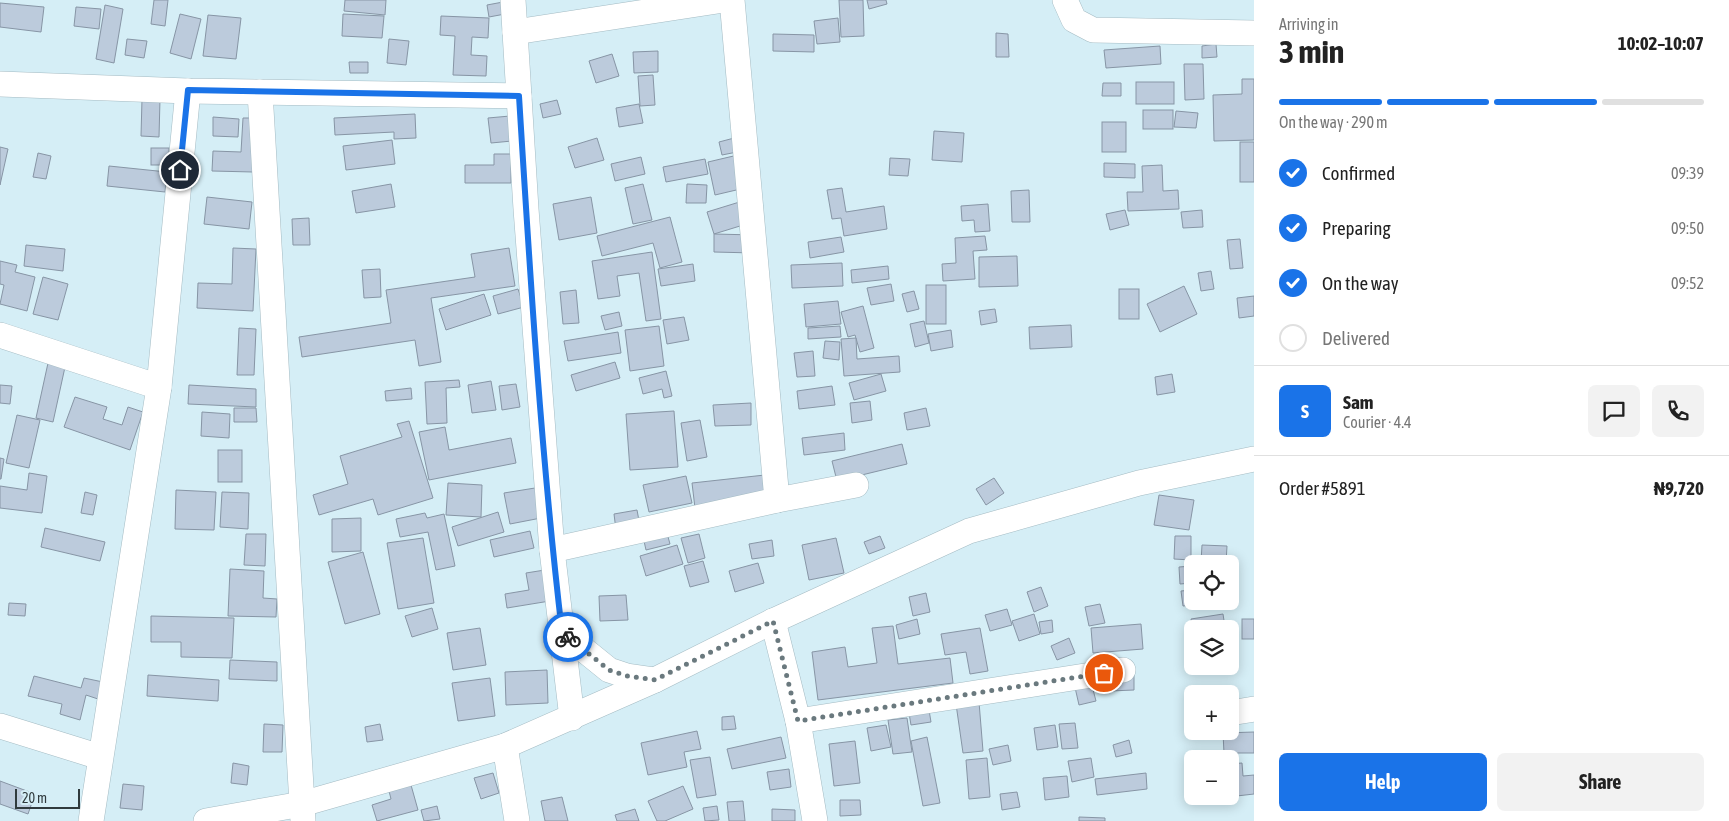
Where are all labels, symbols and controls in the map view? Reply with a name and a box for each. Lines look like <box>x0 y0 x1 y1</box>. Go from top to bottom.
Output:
text: Arriving in <box>1279 15 1339 33</box>
text: 10:02–10:07 <box>1618 32 1704 54</box>
text: 3 min <box>1279 33 1344 70</box>
text: On the way · 290 m <box>1279 113 1388 131</box>
pin <box>159 149 201 191</box>
icon: home <box>166 156 194 184</box>
icon: check <box>1279 159 1307 187</box>
text: Confirmed <box>1322 162 1395 184</box>
text: 09:39 <box>1671 164 1704 182</box>
icon: check <box>1279 214 1307 242</box>
text: Preparing <box>1322 217 1391 239</box>
text: 09:50 <box>1671 219 1704 237</box>
icon: check <box>1279 269 1307 297</box>
text: On the way <box>1322 272 1399 294</box>
text: 09:52 <box>1671 274 1704 292</box>
text: Delivered <box>1322 327 1390 349</box>
button: chat <box>1588 385 1640 437</box>
button: phone <box>1652 385 1704 437</box>
text: Sam <box>1343 391 1374 413</box>
text: S <box>1301 400 1309 422</box>
text: Courier · 4.4 <box>1343 413 1412 431</box>
text: Order #5891 <box>1279 477 1366 499</box>
text: ₦9,720 <box>1654 477 1704 499</box>
map controls <box>1184 555 1239 805</box>
button: locate <box>1184 555 1239 610</box>
courier <box>543 612 593 662</box>
button: layers <box>1184 620 1239 675</box>
icon: bike <box>554 623 582 651</box>
pin <box>1083 652 1125 694</box>
icon: bag <box>1090 659 1118 687</box>
button: + <box>1184 685 1239 740</box>
button: − <box>1184 750 1239 805</box>
button: Help <box>1279 753 1487 811</box>
button: Share <box>1497 753 1704 811</box>
scale bar <box>15 786 80 809</box>
text: 20 m <box>22 790 47 806</box>

